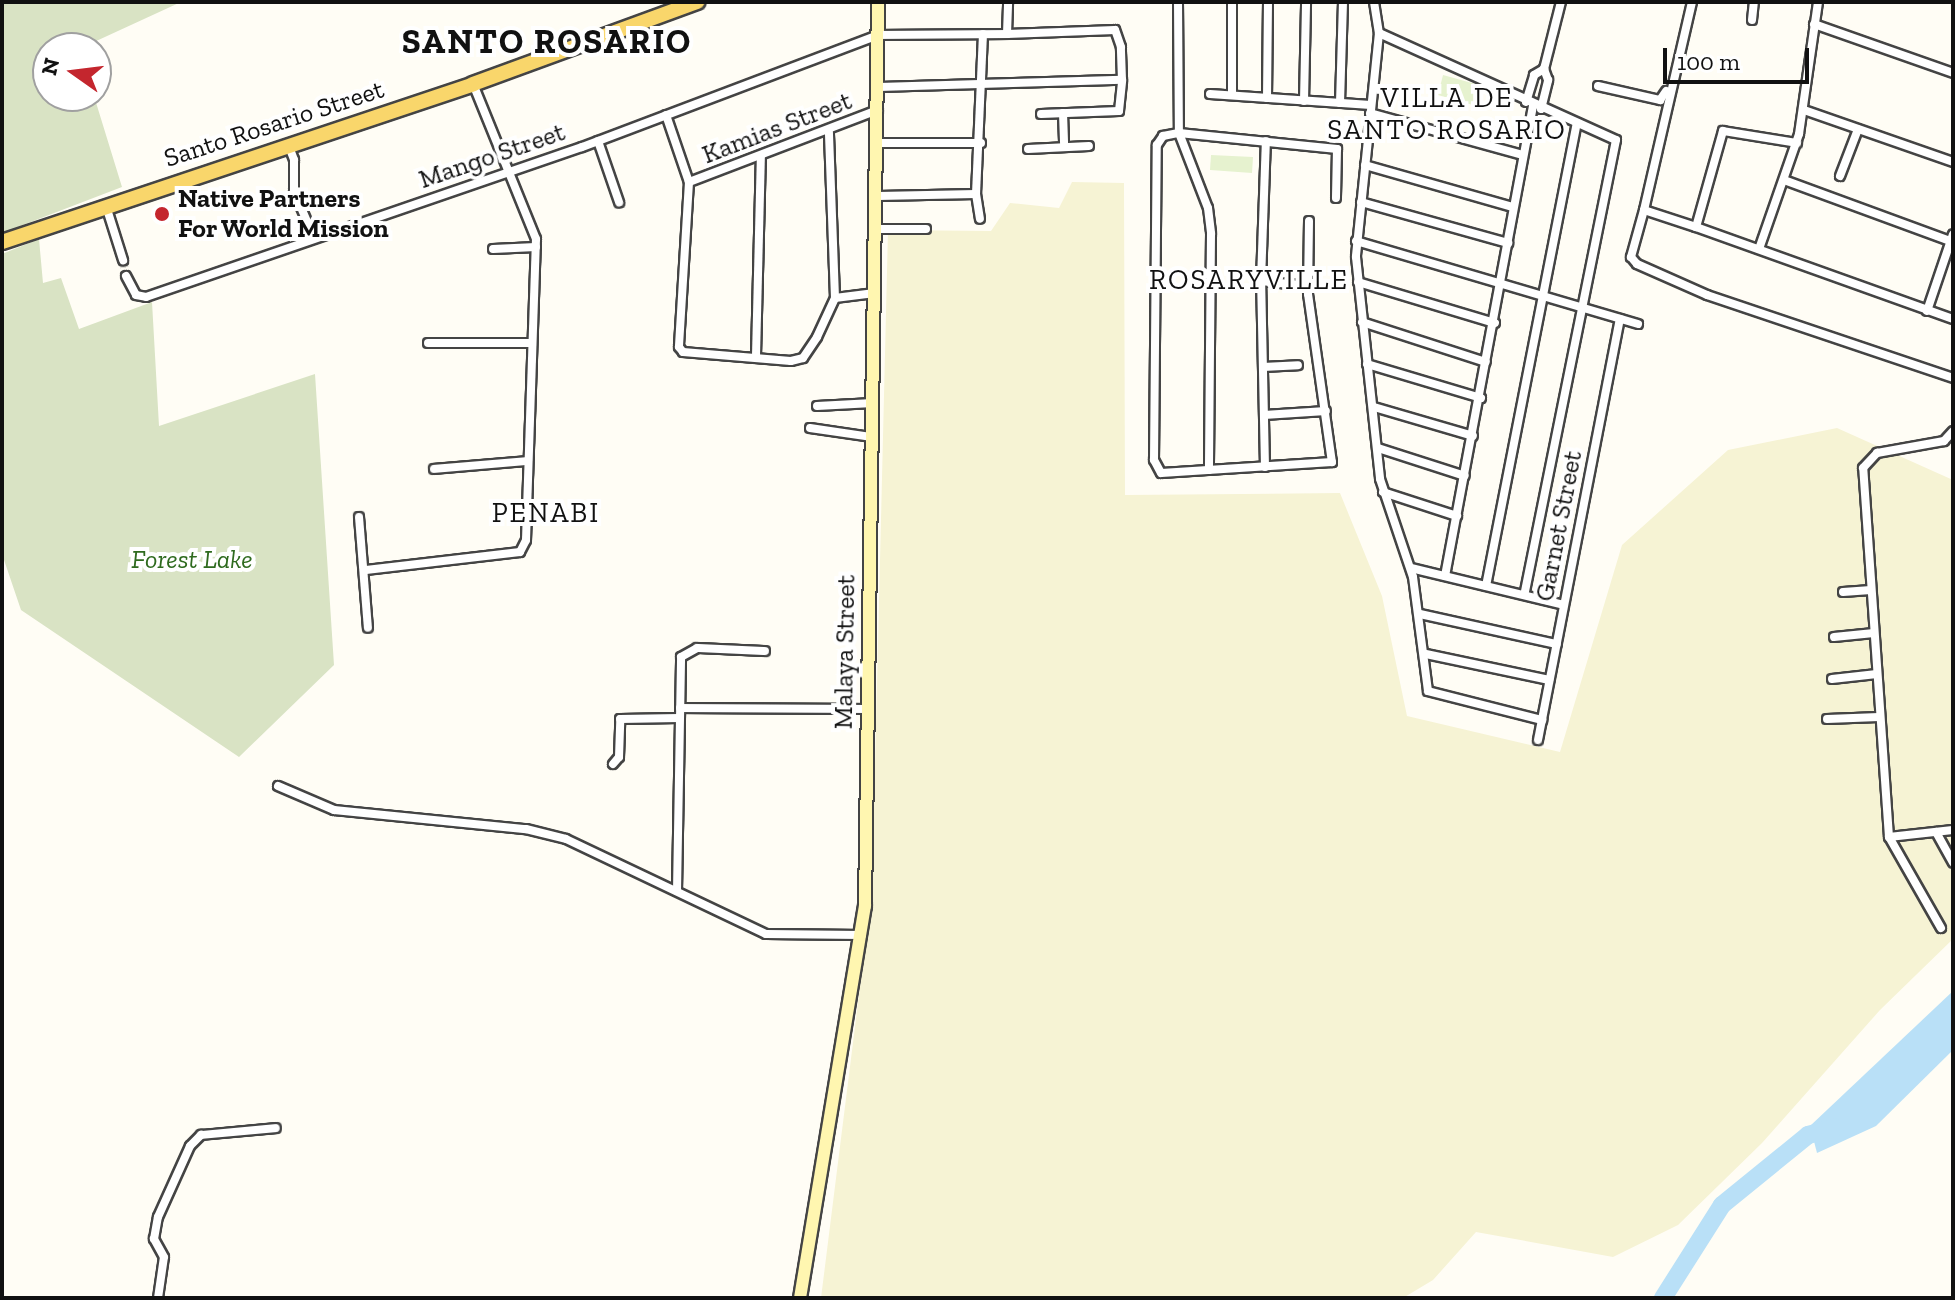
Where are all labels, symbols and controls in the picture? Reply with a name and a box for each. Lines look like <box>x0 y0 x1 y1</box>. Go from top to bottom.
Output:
district label: SANTO ROSARIO <box>402 22 692 62</box>
north arrow <box>32 32 112 112</box>
scale bar <box>1667 32 1813 82</box>
text: 100 m <box>1677 47 1740 76</box>
text: N <box>35 55 65 78</box>
street label: Santo Rosario Street <box>160 74 388 174</box>
district label: VILLA DE SANTO ROSARIO <box>1327 81 1567 147</box>
street label: Kamias Street <box>698 85 856 171</box>
street label: Mango Street <box>415 116 569 196</box>
place label: Native Partners For World Mission <box>178 183 390 244</box>
marker: Native Partners For World Mission <box>153 205 171 223</box>
district label: ROSARYVILLE <box>1149 263 1349 297</box>
street label: Garnet Street <box>1529 448 1589 604</box>
district label: PENABI <box>492 496 600 530</box>
park label: Forest Lake <box>131 544 253 576</box>
street label: Malaya Street <box>828 575 862 729</box>

